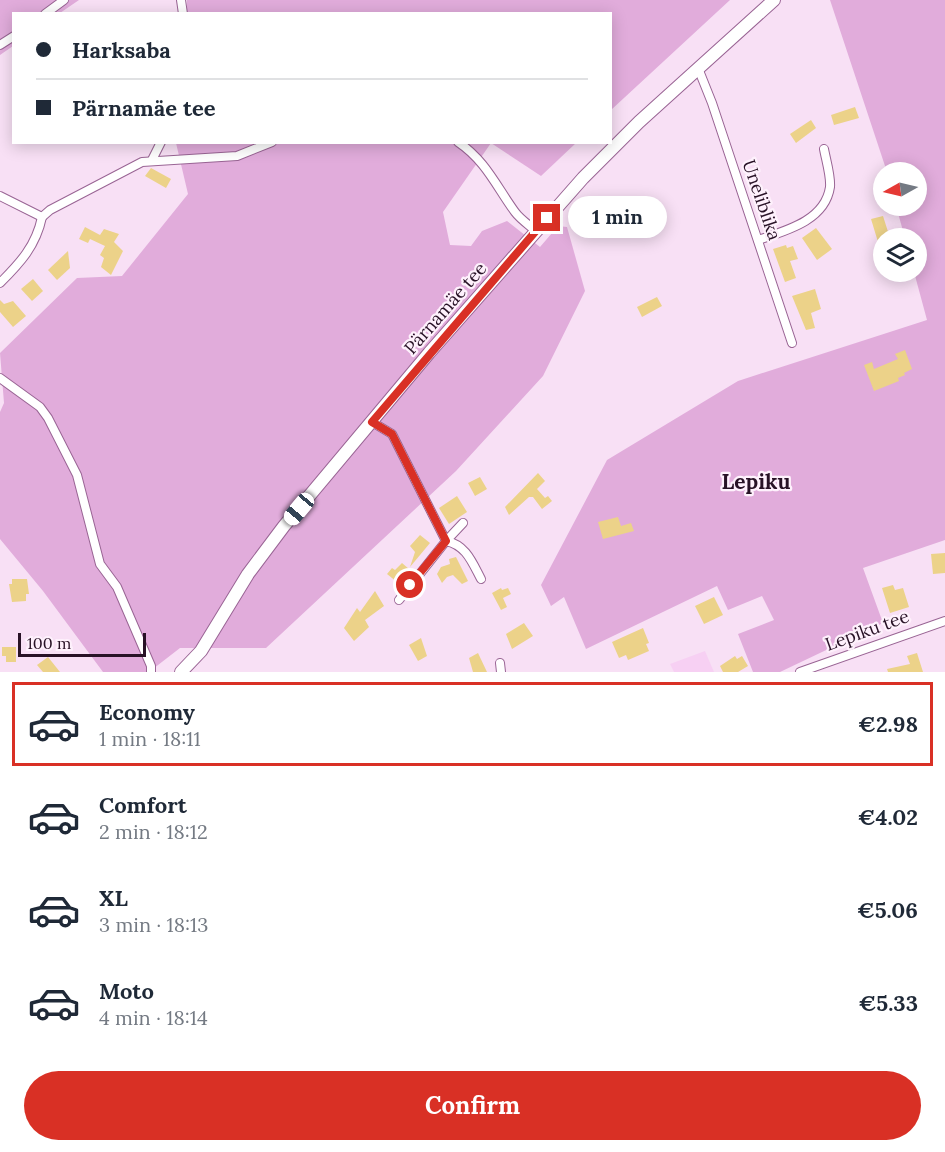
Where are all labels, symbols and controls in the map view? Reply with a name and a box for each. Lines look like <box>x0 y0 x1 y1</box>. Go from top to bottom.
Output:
text: Harksaba <box>72 36 171 64</box>
text: Pärnamäe tee <box>72 94 216 122</box>
street label: Uneliblika <box>738 157 786 243</box>
north arrow <box>873 162 927 216</box>
map controls <box>873 162 927 282</box>
callout: 1 min <box>568 197 667 239</box>
route end <box>533 204 560 231</box>
text: 1 min <box>592 204 643 229</box>
button: layers <box>873 228 927 282</box>
street label: Pärnamäe tee <box>399 257 491 359</box>
district label: Lepiku <box>722 468 790 495</box>
car <box>281 489 317 529</box>
route start <box>396 571 423 598</box>
street label: Lepiku tee <box>822 604 912 656</box>
scale bar <box>18 630 146 658</box>
text: 100 m <box>27 633 71 653</box>
icon: car <box>27 697 81 751</box>
text: Economy <box>99 698 195 726</box>
text: €2.98 <box>858 710 918 738</box>
text: 1 min · 18:11 <box>99 726 201 751</box>
icon: car <box>27 790 81 844</box>
text: Comfort <box>99 791 187 819</box>
text: €4.02 <box>858 803 918 831</box>
text: 2 min · 18:12 <box>99 819 208 844</box>
icon: car <box>27 883 81 937</box>
text: XL <box>99 884 128 912</box>
text: €5.06 <box>857 896 918 924</box>
text: 3 min · 18:13 <box>99 912 209 937</box>
icon: car <box>27 976 81 1030</box>
text: Moto <box>99 977 154 1005</box>
text: €5.33 <box>859 989 918 1017</box>
text: 4 min · 18:14 <box>99 1005 208 1030</box>
button: Confirm <box>24 1071 921 1140</box>

